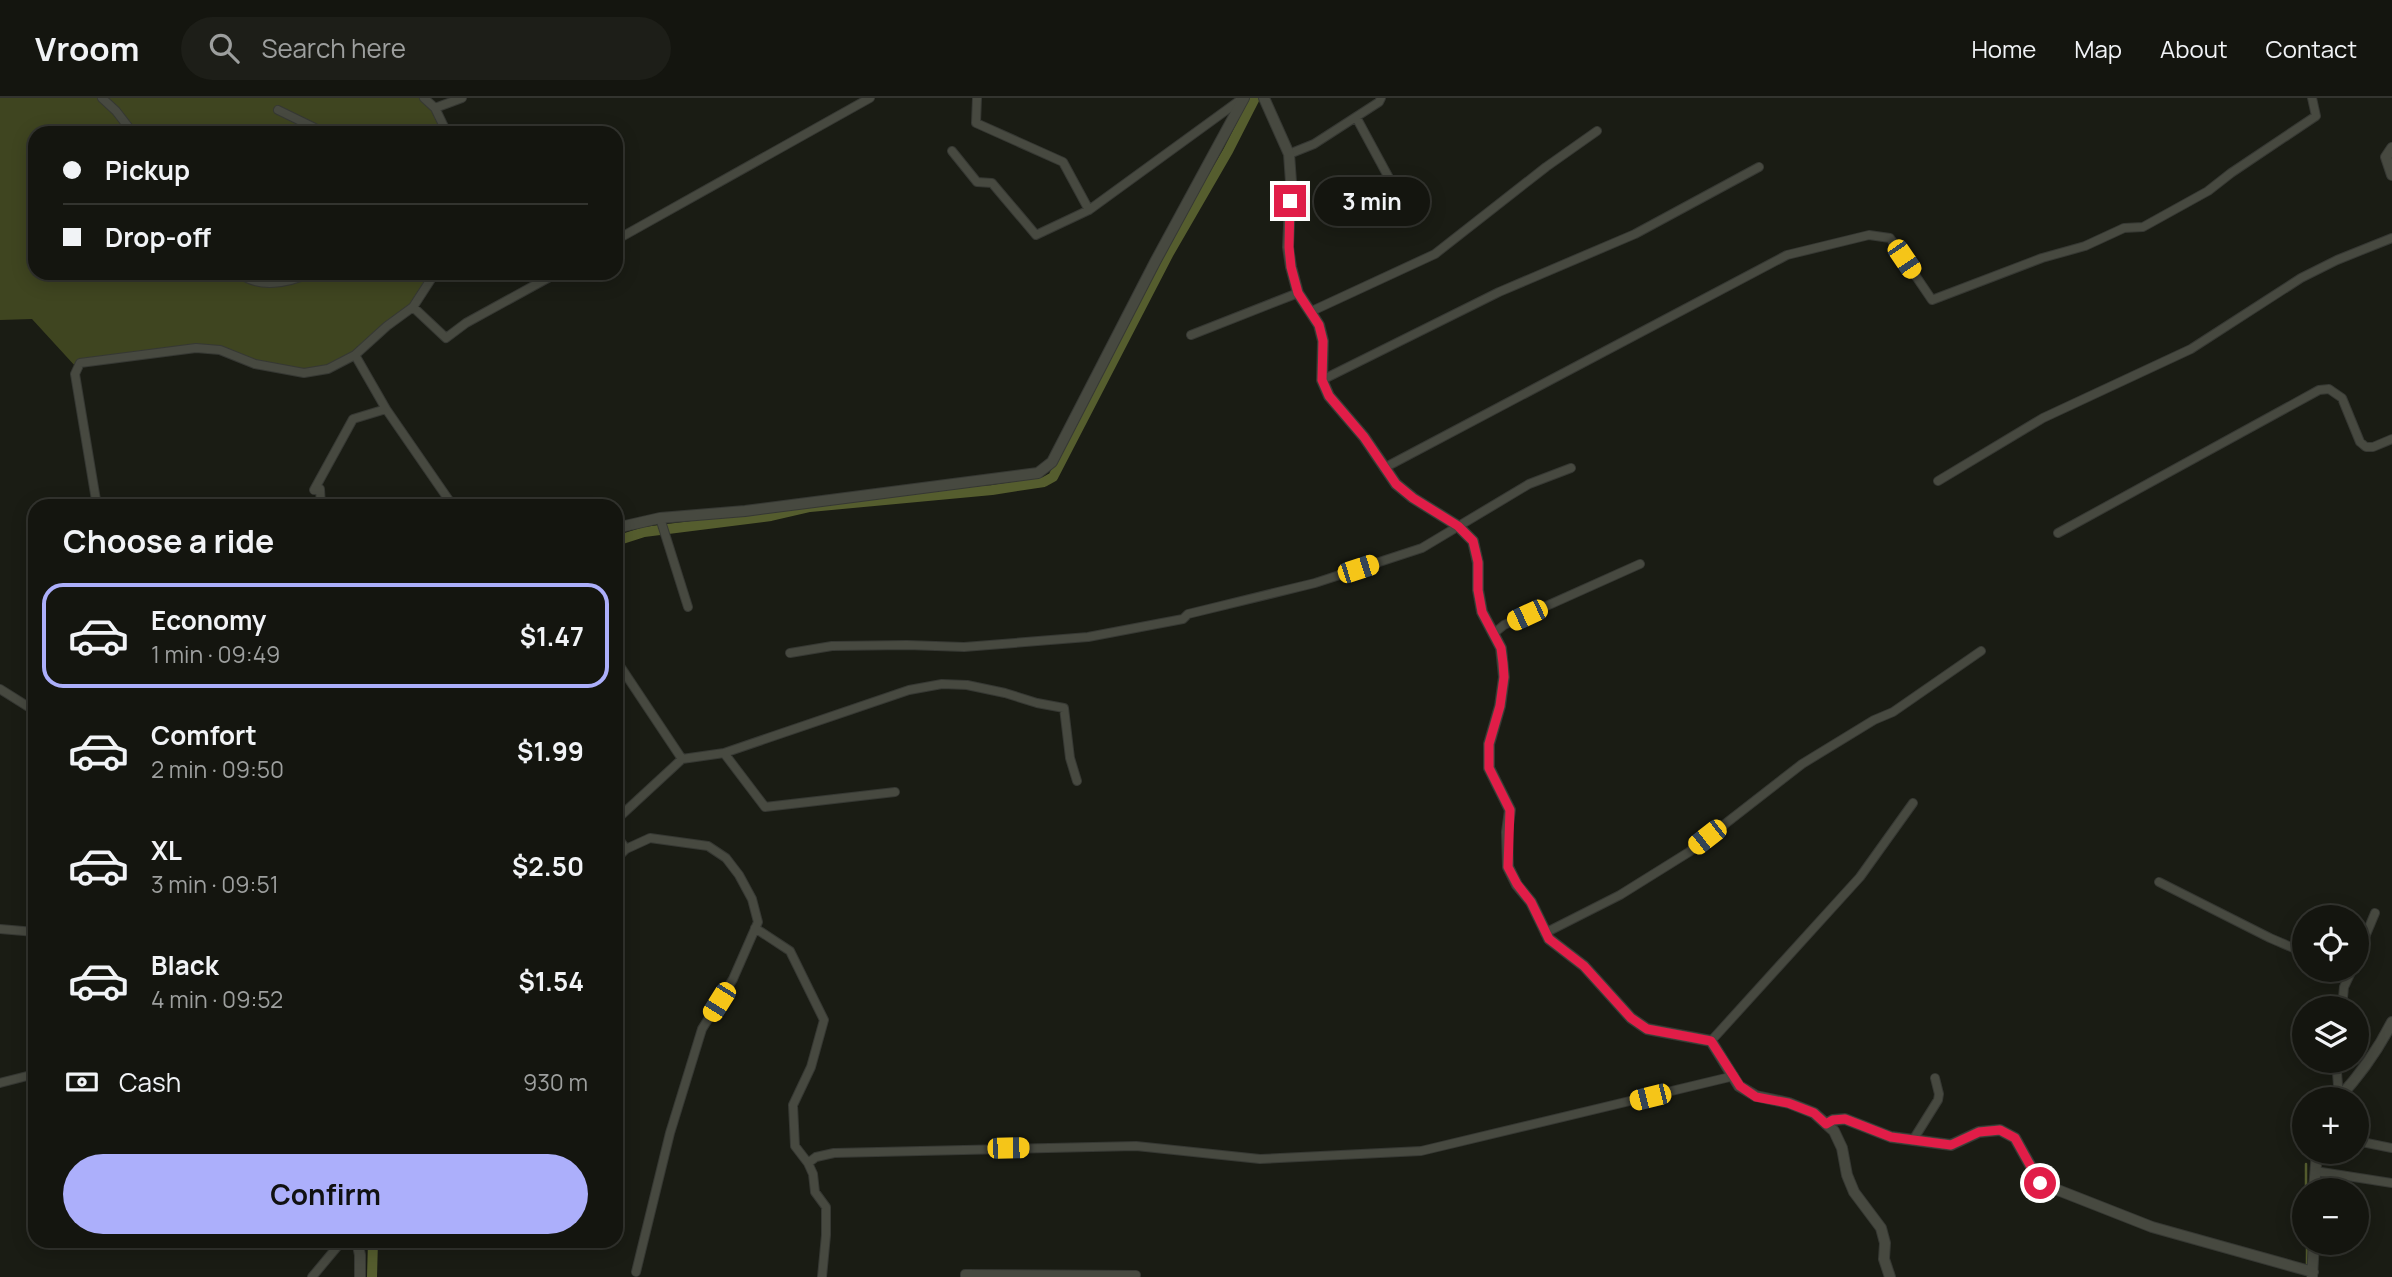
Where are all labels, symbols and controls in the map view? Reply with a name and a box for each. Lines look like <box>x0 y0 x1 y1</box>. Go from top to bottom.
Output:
search box <box>181 17 671 80</box>
text: Vroom <box>35 26 139 71</box>
icon: search <box>205 29 243 67</box>
text: Search here <box>261 30 406 66</box>
text: Home <box>1971 32 2036 65</box>
text: Map <box>2074 32 2122 65</box>
text: About <box>2160 32 2228 65</box>
text: Contact <box>2266 32 2357 65</box>
text: Pickup <box>105 152 190 188</box>
callout: 3 min <box>1314 176 1430 226</box>
route end <box>1274 185 1306 217</box>
text: 3 min <box>1342 185 1402 217</box>
text: Drop-off <box>105 219 211 255</box>
car <box>1884 236 1925 282</box>
text: Choose a ride <box>63 519 274 563</box>
car <box>1335 553 1382 585</box>
car <box>1504 597 1551 633</box>
text: Economy <box>151 602 266 638</box>
icon: car <box>67 604 130 667</box>
text: $1.47 <box>520 618 584 654</box>
text: 1 min · 09:49 <box>151 638 280 670</box>
text: Comfort <box>151 717 257 753</box>
icon: car <box>67 719 130 782</box>
text: $1.99 <box>517 733 584 769</box>
text: 2 min · 09:50 <box>151 753 284 785</box>
car <box>1684 816 1731 858</box>
text: XL <box>151 832 182 868</box>
icon: car <box>67 834 130 897</box>
text: $2.50 <box>512 848 584 884</box>
text: 3 min · 09:51 <box>151 868 279 900</box>
map controls <box>2292 905 2369 1255</box>
button: locate <box>2292 905 2369 982</box>
text: Black <box>151 947 219 983</box>
icon: car <box>67 949 130 1012</box>
text: $1.54 <box>518 963 584 999</box>
car <box>699 979 740 1025</box>
text: 4 min · 09:52 <box>151 983 283 1015</box>
button: layers <box>2292 996 2369 1073</box>
icon: cash <box>63 1063 101 1101</box>
text: Cash <box>119 1064 181 1100</box>
text: 930 m <box>523 1066 588 1098</box>
car <box>1628 1082 1673 1112</box>
button: + <box>2292 1087 2369 1164</box>
car <box>987 1137 1030 1159</box>
button: Confirm <box>63 1154 588 1234</box>
route start <box>2024 1167 2056 1199</box>
button: − <box>2292 1178 2369 1255</box>

